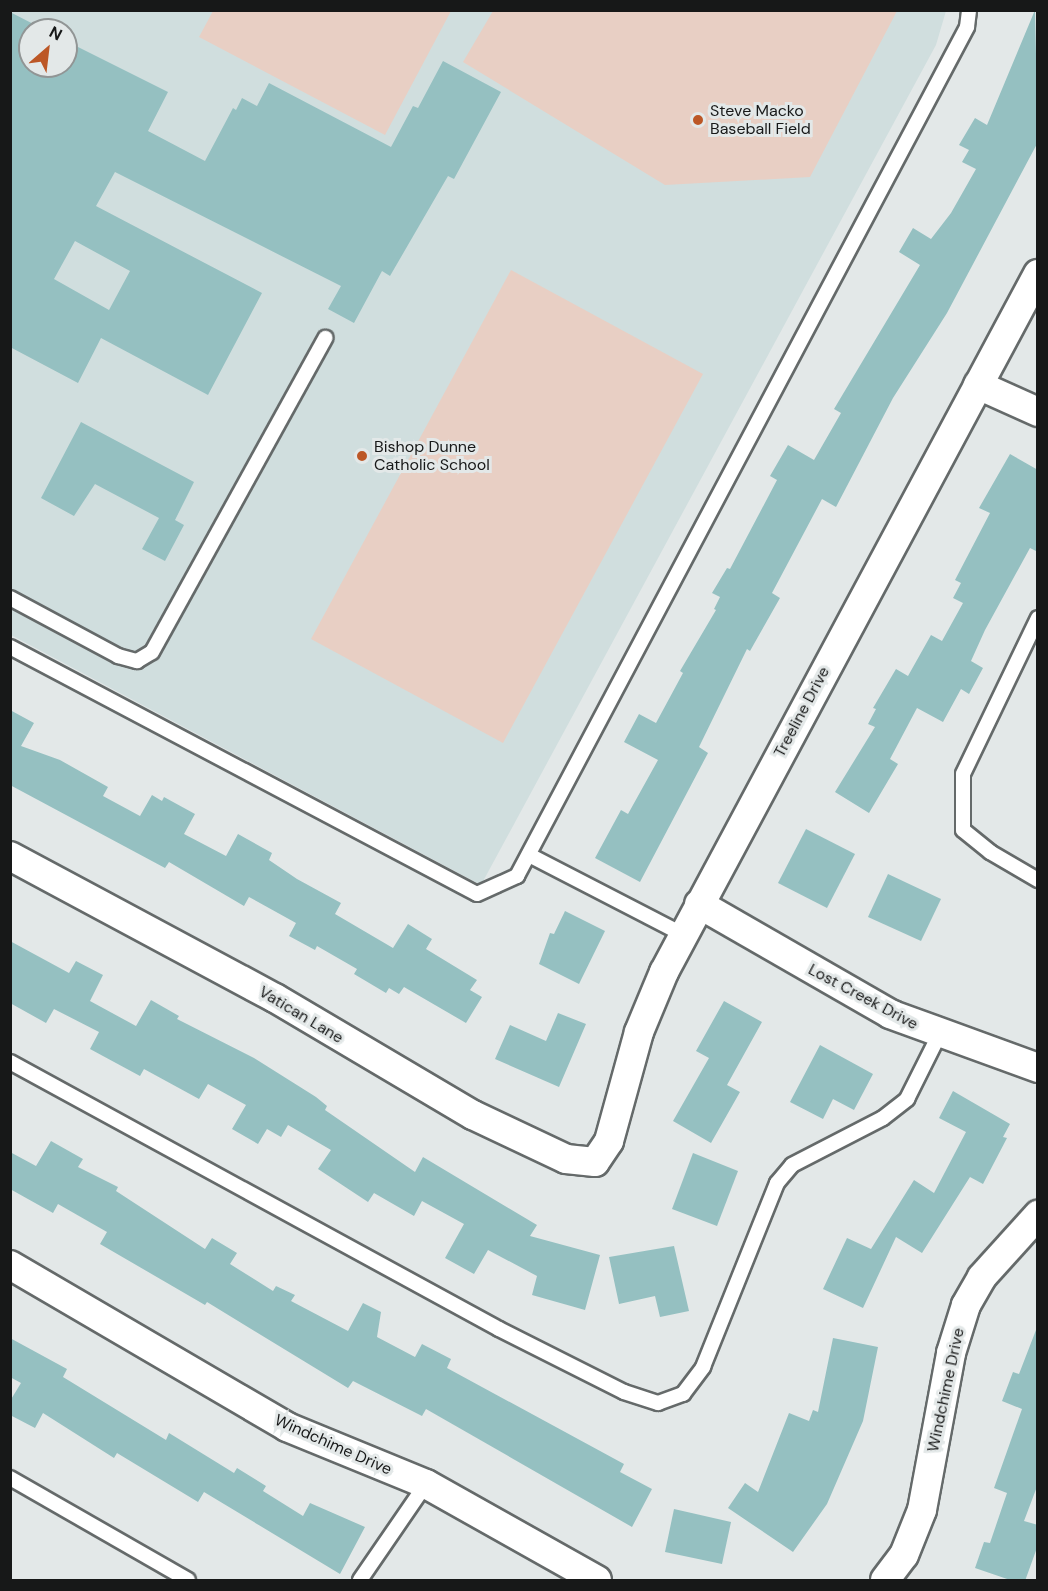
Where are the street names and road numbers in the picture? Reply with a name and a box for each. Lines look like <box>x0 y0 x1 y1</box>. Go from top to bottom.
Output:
street label: Treeline Drive <box>770 663 834 761</box>
street label: Lost Creek Drive <box>805 960 921 1034</box>
street label: Vatican Lane <box>255 982 347 1048</box>
street label: Windchime Drive <box>923 1326 969 1454</box>
street label: Windchime Drive <box>271 1411 395 1479</box>

